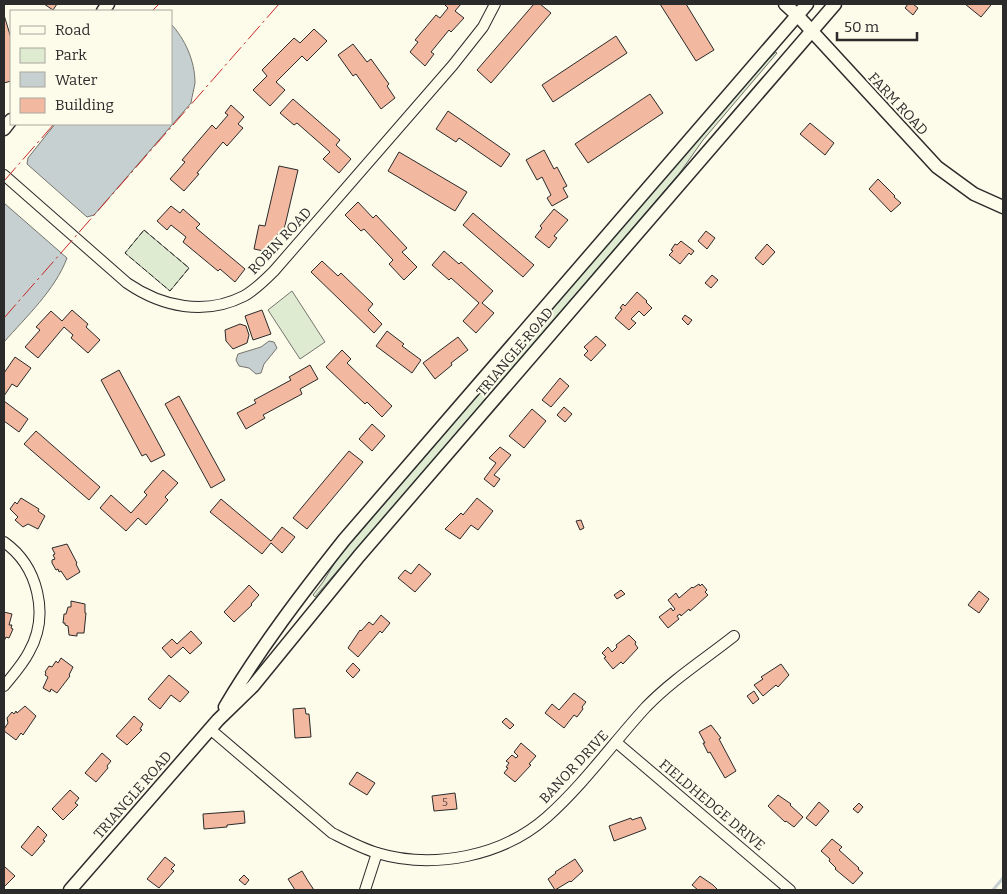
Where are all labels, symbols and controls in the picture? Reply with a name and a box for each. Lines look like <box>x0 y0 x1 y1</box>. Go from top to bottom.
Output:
legend <box>10 10 172 125</box>
scale bar <box>837 10 917 42</box>
text: 50 m <box>844 18 880 36</box>
text: Road <box>55 21 90 39</box>
text: Park <box>55 46 87 64</box>
street label: FARM ROAD <box>865 69 931 139</box>
text: Water <box>55 71 98 89</box>
text: Building <box>55 96 114 114</box>
street label: ROBIN ROAD <box>245 204 315 278</box>
street label: TRIANGLE ROAD <box>473 304 557 400</box>
street label: BANOR DRIVE <box>536 727 612 807</box>
street label: TRIANGLE ROAD <box>90 748 176 842</box>
street label: FIELDHEDGE DRIVE <box>656 756 768 854</box>
house number: 5 <box>442 796 448 809</box>

